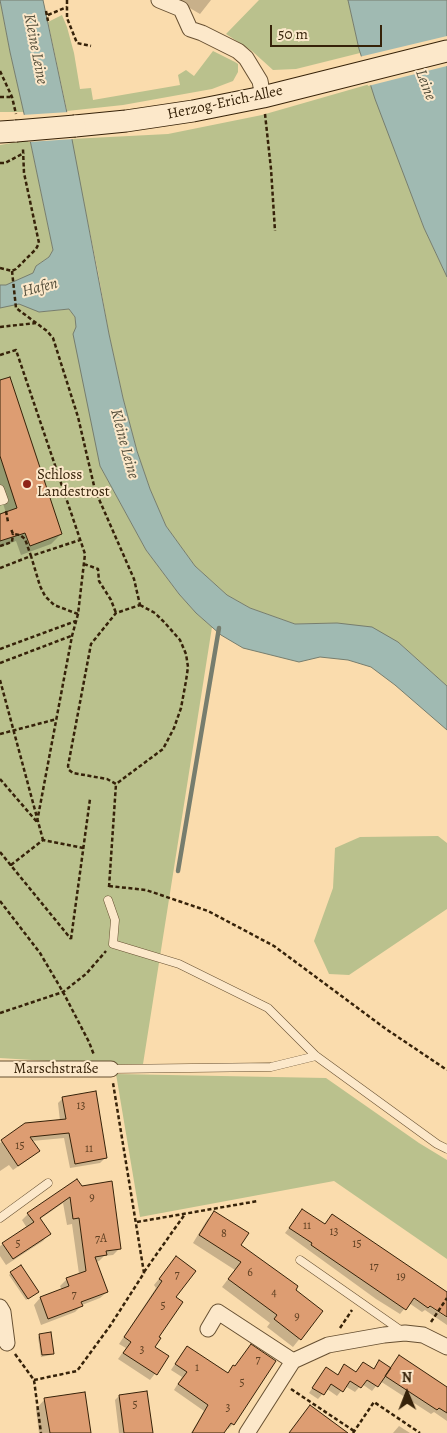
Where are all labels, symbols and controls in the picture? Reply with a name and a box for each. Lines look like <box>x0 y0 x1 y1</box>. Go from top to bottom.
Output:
water label: Kleine Leine <box>19 12 51 86</box>
scale bar <box>272 15 384 47</box>
text: 50 m <box>278 24 308 44</box>
water label: Leine <box>410 67 440 103</box>
street label: Herzog-Erich-Allee <box>166 82 284 124</box>
water label: Hafen <box>20 274 60 302</box>
water label: Kleine Leine <box>105 407 143 481</box>
place label: Schloss Landestrost <box>37 466 110 501</box>
marker: Schloss Landestrost <box>21 478 33 490</box>
street label: Marschstraße <box>14 1060 98 1078</box>
house number: 13 <box>76 1099 86 1113</box>
house number: 15 <box>15 1139 25 1153</box>
house number: 11 <box>85 1142 93 1156</box>
house number: 9 <box>89 1191 95 1205</box>
house number: 11 <box>303 1219 311 1233</box>
house number: 13 <box>329 1225 339 1239</box>
house number: 8 <box>221 1227 227 1241</box>
house number: 7A <box>95 1232 107 1246</box>
house number: 5 <box>15 1237 21 1251</box>
house number: 15 <box>352 1237 362 1251</box>
house number: 17 <box>369 1260 379 1274</box>
house number: 6 <box>247 1266 253 1280</box>
house number: 7 <box>174 1268 180 1282</box>
house number: 19 <box>396 1270 406 1284</box>
house number: 4 <box>271 1286 277 1300</box>
house number: 7 <box>71 1288 77 1302</box>
house number: 5 <box>160 1299 166 1313</box>
house number: 9 <box>294 1310 300 1324</box>
house number: 3 <box>140 1343 144 1357</box>
house number: 7 <box>255 1353 261 1367</box>
house number: 1 <box>195 1361 199 1375</box>
north arrow <box>382 1368 432 1418</box>
text: N <box>401 1368 412 1387</box>
house number: 5 <box>239 1376 245 1390</box>
house number: 5 <box>132 1398 138 1412</box>
house number: 3 <box>226 1401 230 1415</box>

